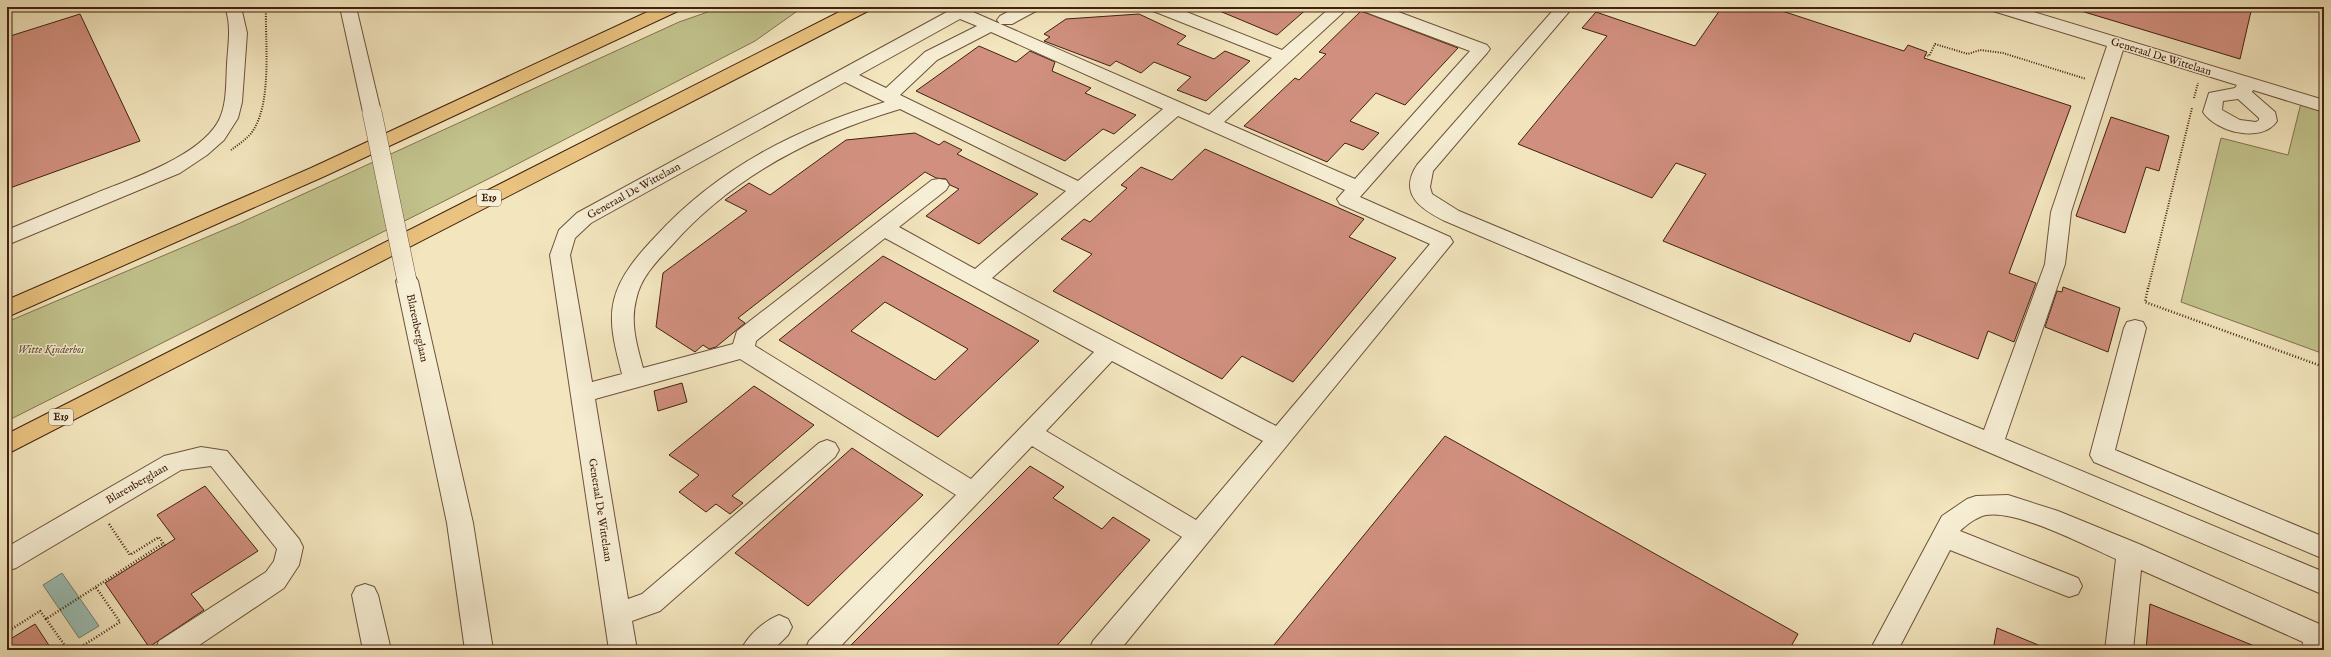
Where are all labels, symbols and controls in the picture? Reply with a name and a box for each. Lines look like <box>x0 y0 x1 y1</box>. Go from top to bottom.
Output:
street label: Generaal De Wittelaan <box>2109 35 2213 79</box>
street label: Generaal De Wittelaan <box>585 160 683 222</box>
road number: E19 <box>477 190 501 206</box>
street label: Blarenberglaan <box>403 293 431 363</box>
park label: Witte Kinderbos <box>18 343 85 357</box>
road number: E19 <box>49 409 73 425</box>
street label: Generaal De Wittelaan <box>585 457 615 563</box>
street label: Blarenberglaan <box>104 461 171 507</box>

